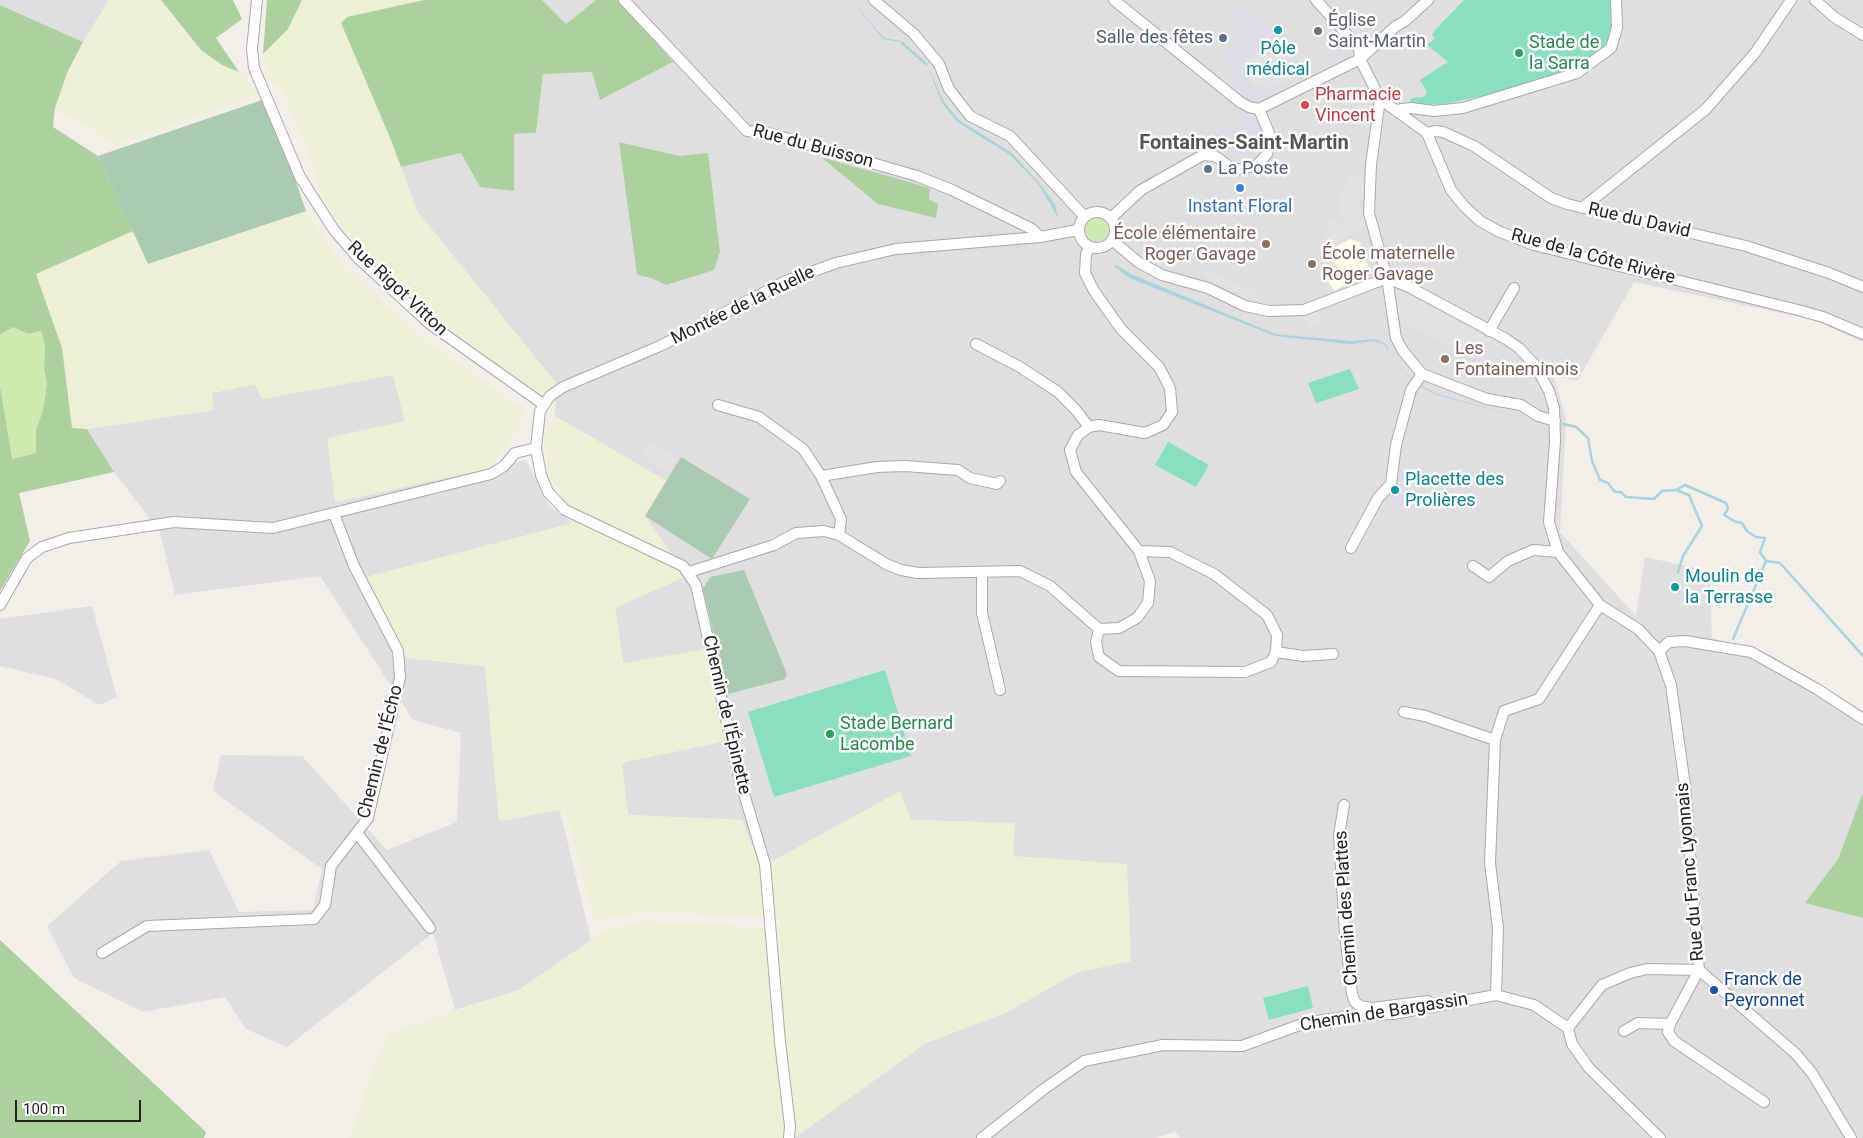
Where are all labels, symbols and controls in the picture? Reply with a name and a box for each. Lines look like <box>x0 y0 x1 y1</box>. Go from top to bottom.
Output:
place label: Église Saint-Martin <box>1328 10 1426 52</box>
marker: Pôle médical <box>1272 24 1284 36</box>
marker: Église Saint-Martin <box>1312 25 1324 37</box>
place label: Salle des fêtes <box>1096 27 1213 49</box>
marker: Salle des fêtes <box>1217 32 1229 44</box>
place label: Stade de la Sarra <box>1529 32 1599 74</box>
place label: Pôle médical <box>1246 38 1310 80</box>
marker: Stade de la Sarra <box>1513 47 1525 59</box>
place label: Pharmacie Vincent <box>1315 84 1401 126</box>
marker: Pharmacie Vincent <box>1299 99 1311 111</box>
street label: Rue du Buisson <box>750 121 876 173</box>
district label: Fontaines-Saint-Martin <box>1139 132 1349 156</box>
place label: La Poste <box>1218 158 1288 180</box>
marker: La Poste <box>1202 163 1214 175</box>
marker: Instant Floral <box>1234 182 1246 194</box>
place label: Instant Floral <box>1188 196 1292 218</box>
street label: Rue du David <box>1586 199 1692 243</box>
place label: École élémentaire Roger Gavage <box>1114 223 1256 266</box>
street label: Rue de la Côte Rivère <box>1509 225 1677 289</box>
street label: Rue Rigot Vitton <box>343 237 451 341</box>
marker: École élémentaire Roger Gavage <box>1260 238 1272 250</box>
place label: École maternelle Roger Gavage <box>1322 243 1455 286</box>
marker: École maternelle Roger Gavage <box>1306 258 1318 270</box>
street label: Montée de la Ruelle <box>668 262 818 350</box>
place label: Les Fontaineminois <box>1455 338 1579 380</box>
marker: Les Fontaineminois <box>1439 353 1451 365</box>
place label: Placette des Prolières <box>1405 469 1504 512</box>
marker: Placette des Prolières <box>1389 484 1401 496</box>
place label: Moulin de la Terrasse <box>1685 566 1773 608</box>
marker: Moulin de la Terrasse <box>1669 581 1681 593</box>
street label: Chemin de l'Épinette <box>697 633 755 797</box>
street label: Chemin de l'Écho <box>354 683 408 821</box>
place label: Stade Bernard Lacombe <box>840 713 953 756</box>
marker: Stade Bernard Lacombe <box>824 728 836 740</box>
street label: Rue du Franc Lyonnais <box>1672 782 1710 962</box>
street label: Chemin des Plattes <box>1331 830 1363 986</box>
place label: Franck de Peyronnet <box>1724 969 1805 1012</box>
marker: Franck de Peyronnet <box>1708 984 1720 996</box>
street label: Chemin de Bargassin <box>1299 989 1469 1037</box>
scale bar <box>18 1090 144 1122</box>
text: 100 m <box>23 1100 65 1118</box>

